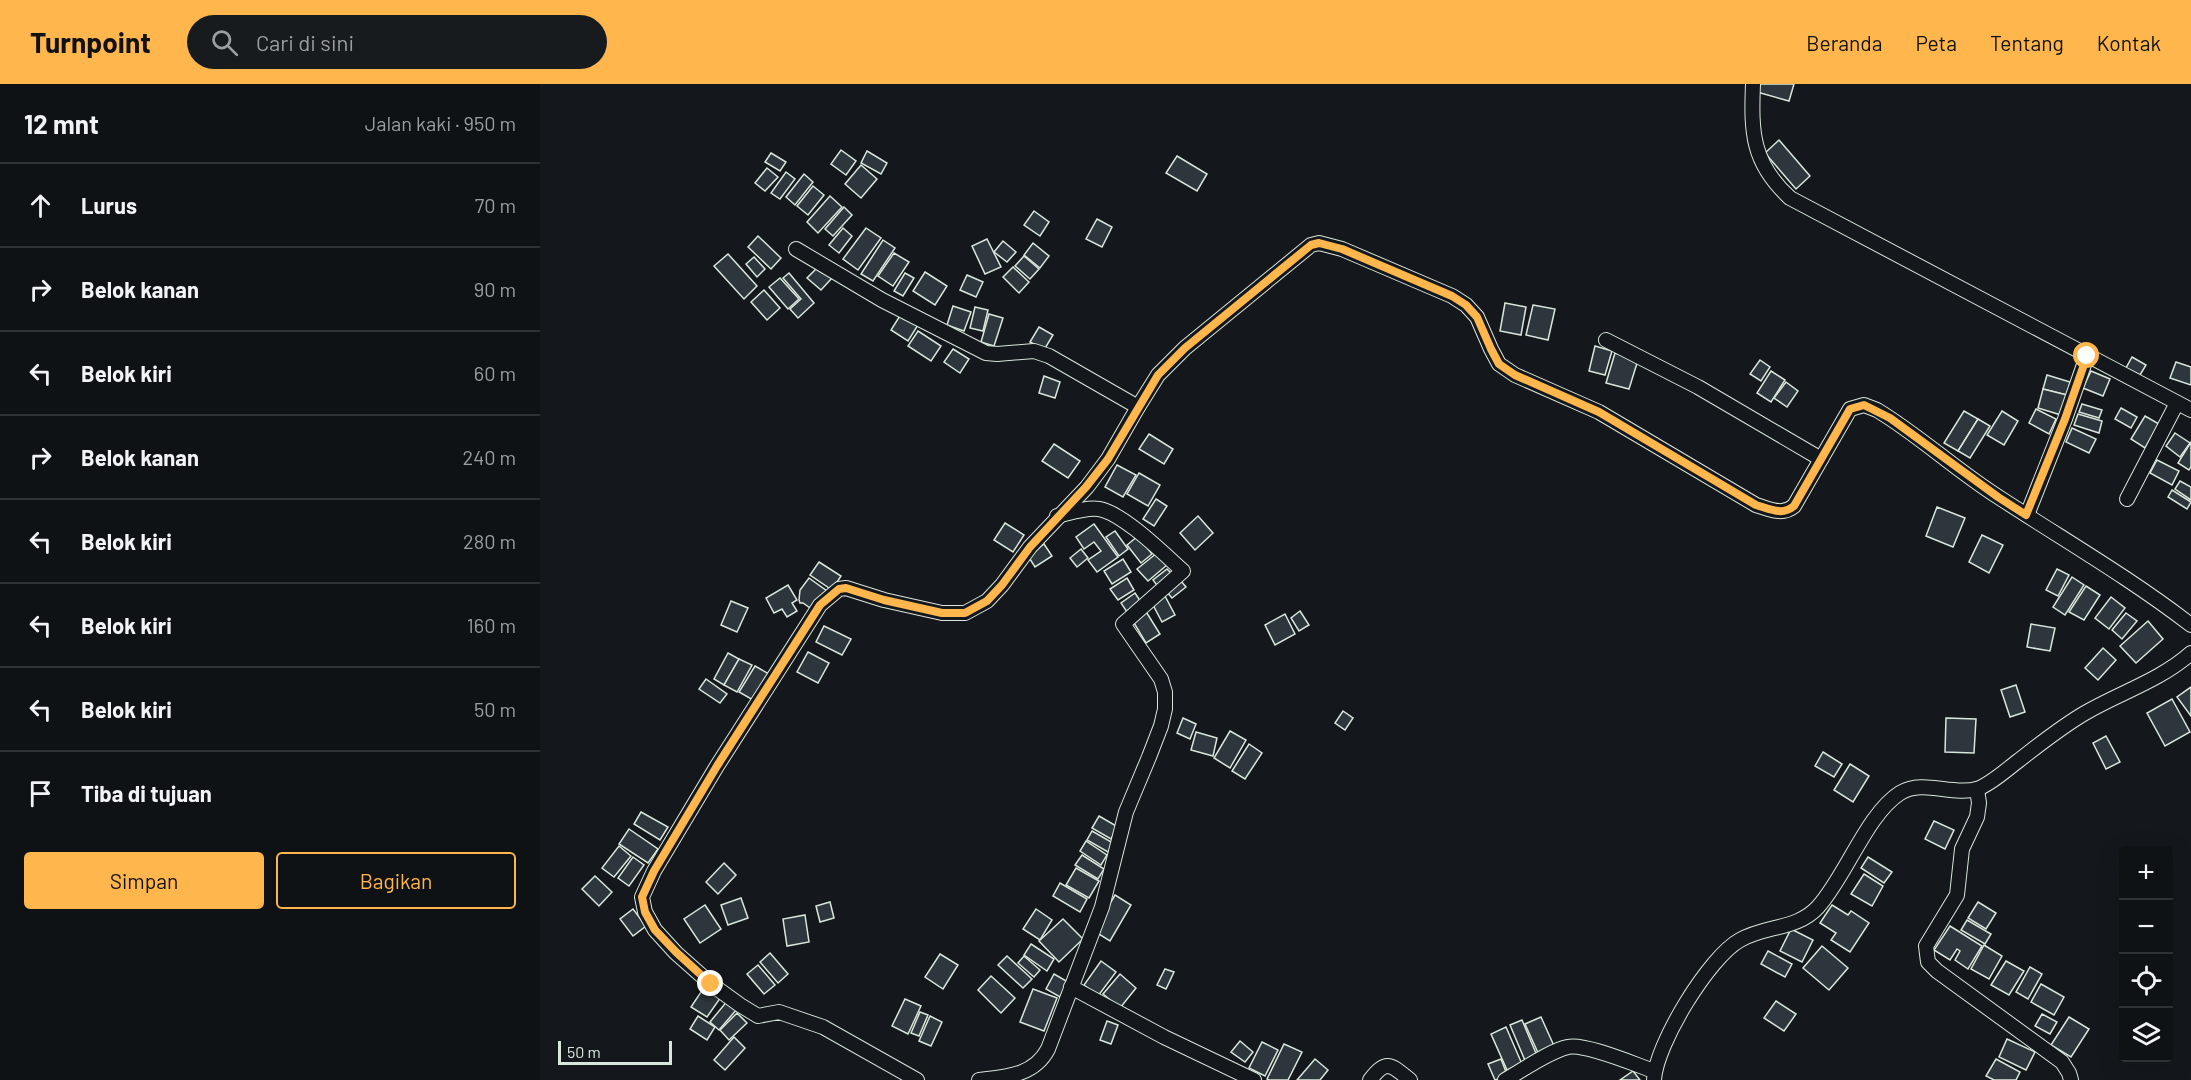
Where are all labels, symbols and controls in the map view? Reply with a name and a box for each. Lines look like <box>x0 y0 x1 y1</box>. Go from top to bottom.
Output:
search box <box>187 15 607 69</box>
text: Turnpoint <box>30 25 151 59</box>
icon: search <box>208 26 241 59</box>
text: Cari di sini <box>256 29 354 55</box>
text: Beranda <box>1806 30 1882 55</box>
text: Peta <box>1915 30 1957 55</box>
text: Tentang <box>1990 30 2064 55</box>
text: Kontak <box>2097 30 2161 55</box>
text: 12 mnt <box>24 108 99 139</box>
text: Jalan kaki · 950 m <box>365 111 516 135</box>
icon: ahead <box>24 189 57 222</box>
text: Lurus <box>81 192 137 218</box>
text: 70 m <box>475 193 516 217</box>
icon: right <box>24 273 57 306</box>
text: Belok kanan <box>81 276 199 302</box>
text: 90 m <box>474 277 516 301</box>
route start <box>2073 342 2099 368</box>
icon: left <box>24 357 57 390</box>
text: Belok kiri <box>81 360 172 386</box>
text: 60 m <box>474 361 516 385</box>
icon: right <box>24 441 57 474</box>
text: Belok kanan <box>81 444 199 470</box>
text: 240 m <box>462 445 516 469</box>
icon: left <box>24 525 57 558</box>
text: Belok kiri <box>81 528 172 554</box>
text: 280 m <box>463 529 516 553</box>
icon: left <box>24 609 57 642</box>
text: Belok kiri <box>81 612 172 638</box>
text: 160 m <box>467 613 516 637</box>
icon: left <box>24 693 57 726</box>
text: Belok kiri <box>81 696 172 722</box>
text: 50 m <box>474 697 516 721</box>
icon: arrive <box>24 777 57 810</box>
text: Tiba di tujuan <box>81 780 212 806</box>
map controls <box>2119 846 2173 1062</box>
button: + <box>2119 846 2173 900</box>
button: Simpan <box>24 852 264 909</box>
button: Bagikan <box>276 852 516 909</box>
button: − <box>2119 900 2173 954</box>
button: locate <box>2119 954 2173 1008</box>
route end <box>697 970 723 996</box>
button: layers <box>2119 1008 2173 1062</box>
scale bar <box>558 1038 672 1066</box>
text: 50 m <box>567 1042 601 1061</box>

